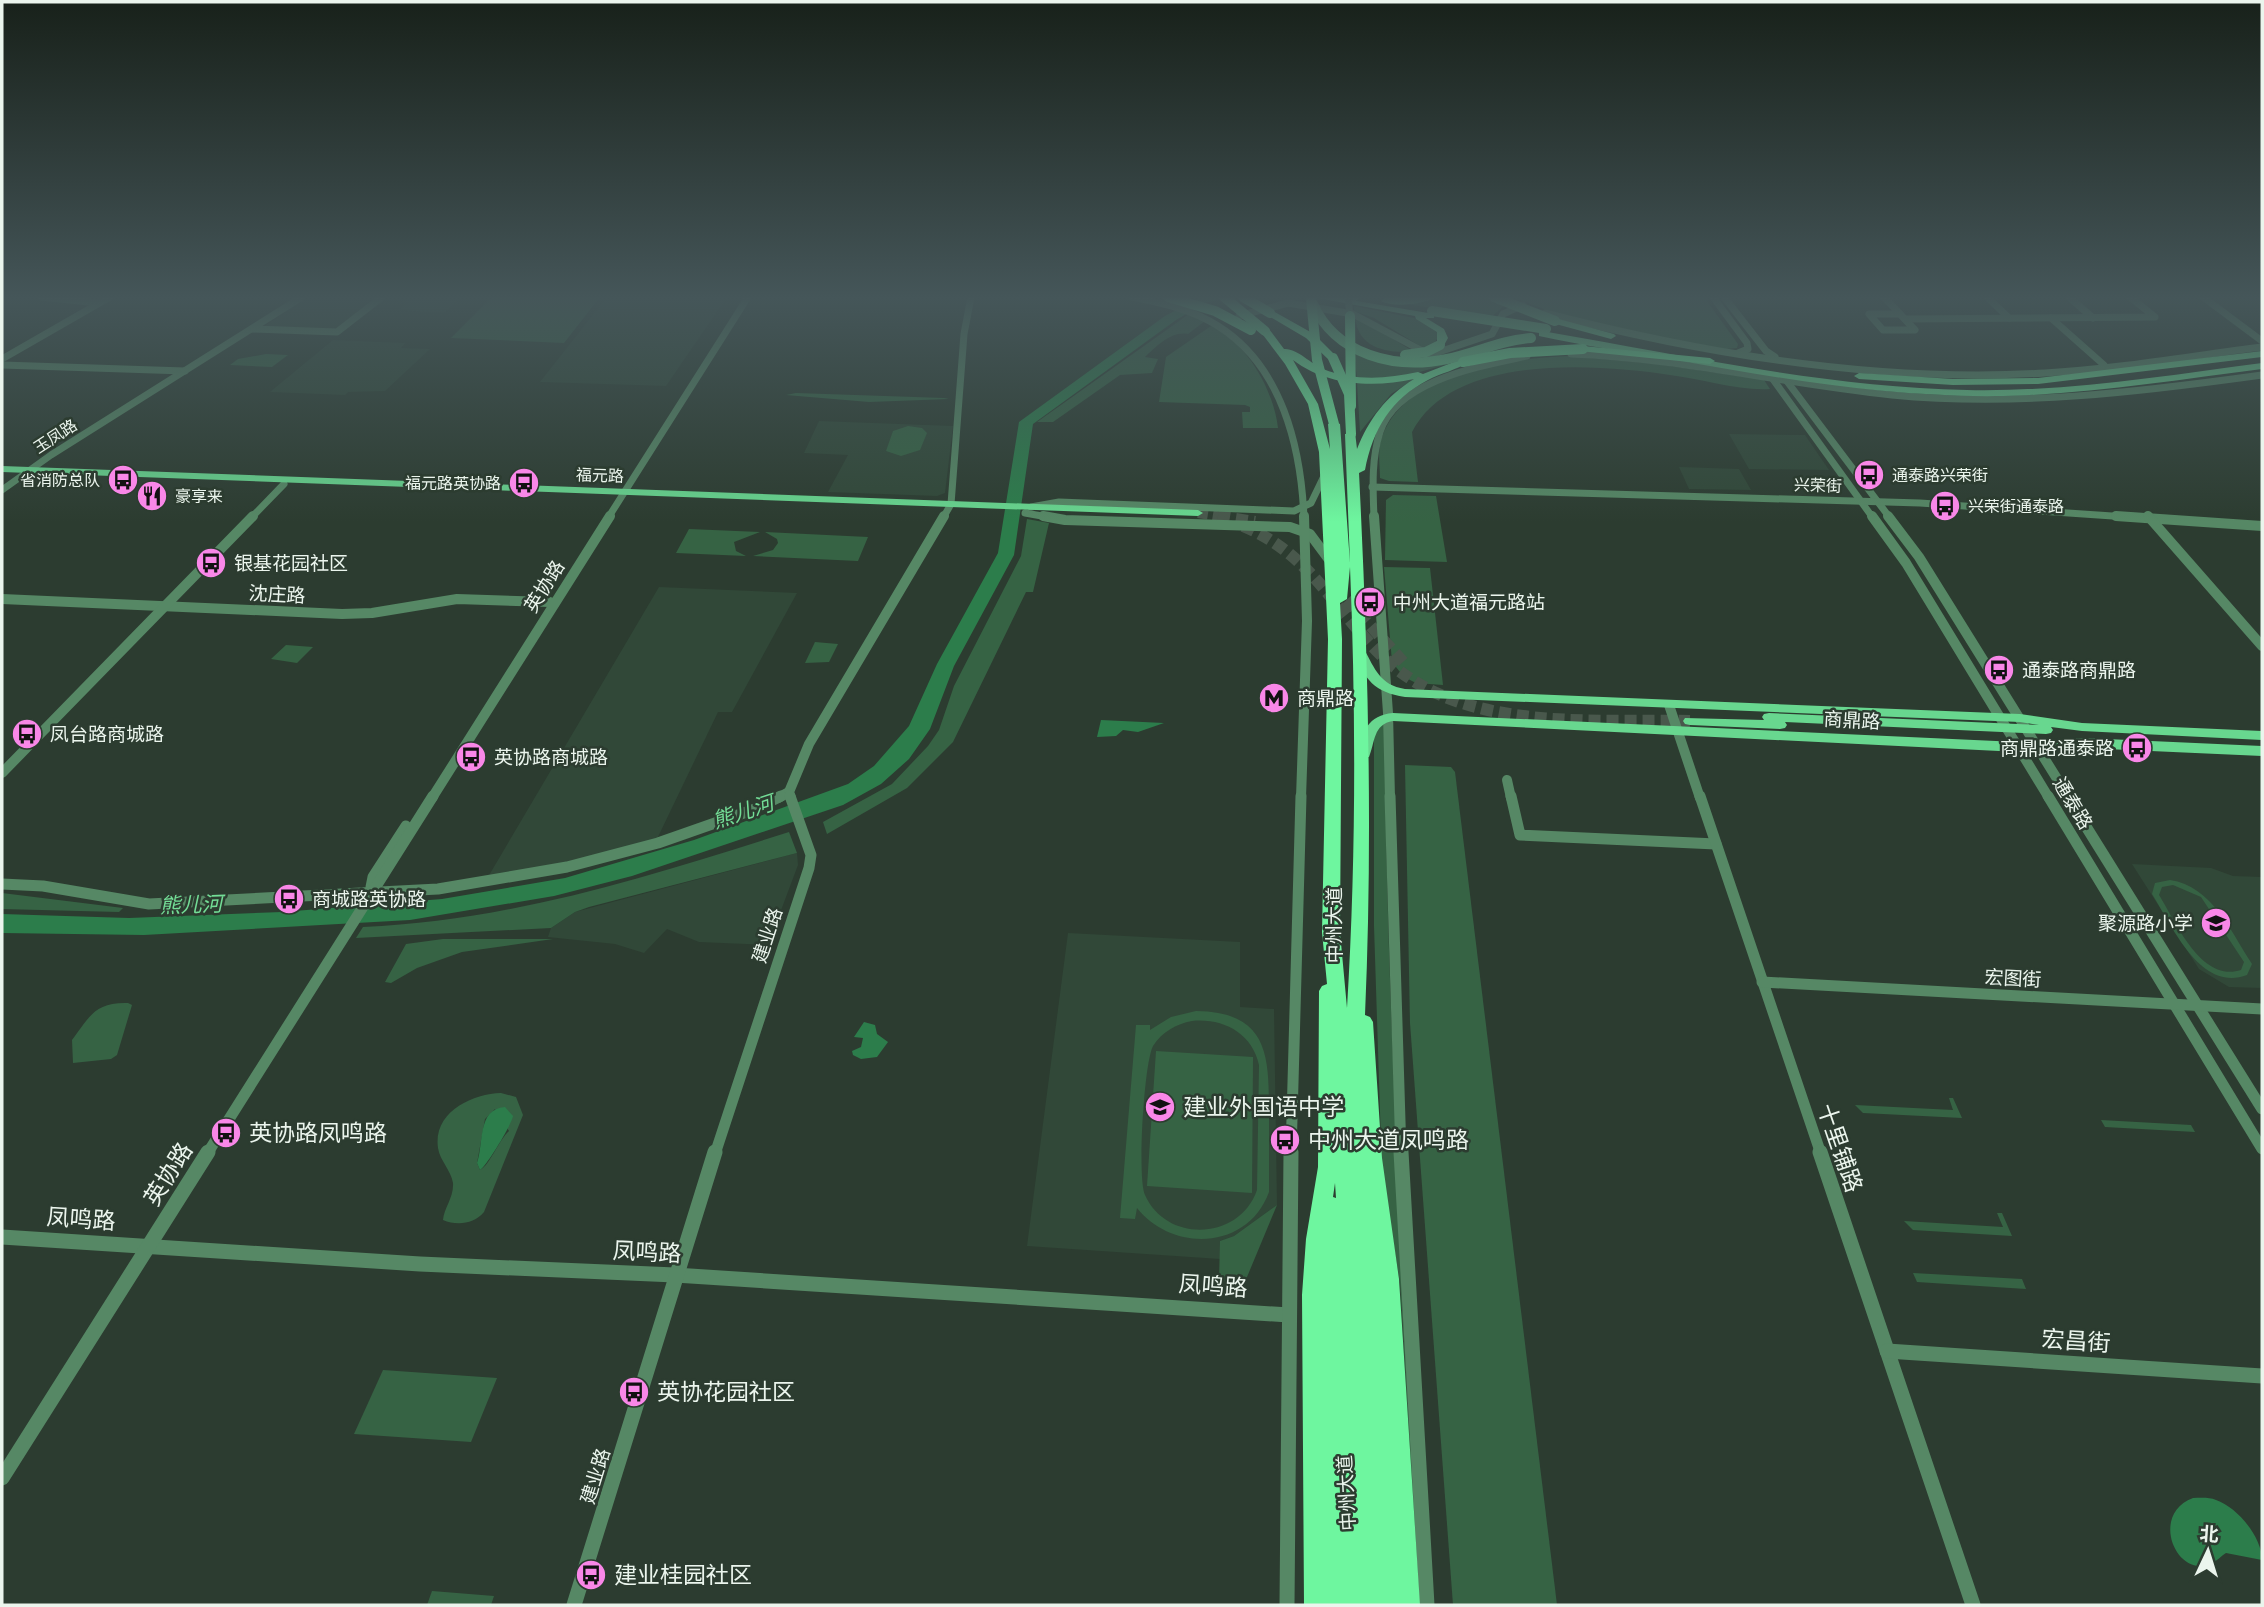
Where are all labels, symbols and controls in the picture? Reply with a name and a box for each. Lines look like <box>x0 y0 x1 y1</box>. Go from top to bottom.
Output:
street label: 玉凤路 <box>31 416 80 457</box>
bus stop icon: 通泰路兴荣街 <box>1852 458 1886 492</box>
bus stop icon: 省消防总队 <box>106 463 140 497</box>
bus stop icon: 福元路英协路 <box>507 466 541 500</box>
street label: 福元路 <box>576 466 624 485</box>
place label: 通泰路兴荣街 <box>1892 467 1988 484</box>
place label: 省消防总队 <box>20 472 100 489</box>
place label: 福元路英协路 <box>405 475 501 492</box>
street label: 兴荣街 <box>1794 476 1842 495</box>
restaurant icon: 豪享来 <box>135 479 169 513</box>
place label: 豪享来 <box>175 488 223 505</box>
bus stop icon: 兴荣街通泰路 <box>1928 489 1962 523</box>
place label: 兴荣街通泰路 <box>1968 498 2064 515</box>
bus stop icon: 银基花园社区 <box>194 546 228 580</box>
place label: 银基花园社区 <box>234 553 348 574</box>
street label: 英协路 <box>520 557 568 616</box>
street label: 沈庄路 <box>248 583 306 606</box>
bus stop icon: 中州大道福元路站 <box>1353 585 1387 619</box>
place label: 中州大道福元路站 <box>1393 592 1545 613</box>
bus stop icon: 通泰路商鼎路 <box>1982 653 2016 687</box>
place label: 通泰路商鼎路 <box>2022 660 2136 681</box>
metro station icon: 商鼎路 <box>1257 681 1291 715</box>
place label: 商鼎路 <box>1297 688 1354 709</box>
street label: 商鼎路 <box>1823 709 1881 732</box>
bus stop icon: 凤台路商城路 <box>10 717 44 751</box>
place label: 凤台路商城路 <box>50 724 164 745</box>
bus stop icon: 商鼎路通泰路 <box>2120 731 2154 765</box>
place label: 商鼎路通泰路 <box>2000 738 2114 759</box>
bus stop icon: 英协路商城路 <box>454 740 488 774</box>
place label: 英协路商城路 <box>494 747 608 768</box>
street label: 通泰路 <box>2049 773 2096 833</box>
water label: 熊儿河 <box>709 790 780 833</box>
bus stop icon: 商城路英协路 <box>272 882 306 916</box>
street label: 中州大道 <box>1324 887 1345 963</box>
place label: 商城路英协路 <box>312 889 426 910</box>
water label: 熊儿河 <box>159 892 227 918</box>
street label: 建业路 <box>749 905 786 966</box>
school or university icon: 聚源路小学 <box>2199 906 2233 940</box>
place label: 聚源路小学 <box>2098 913 2193 934</box>
street label: 宏图街 <box>1984 967 2042 990</box>
school or university icon: 建业外国语中学 <box>1143 1090 1177 1124</box>
place label: 建业外国语中学 <box>1183 1094 1344 1120</box>
street label: 十里铺路 <box>1813 1100 1867 1196</box>
bus stop icon: 英协路凤鸣路 <box>209 1116 243 1150</box>
place label: 英协路凤鸣路 <box>249 1120 387 1146</box>
bus stop icon: 中州大道凤鸣路 <box>1268 1123 1302 1157</box>
place label: 中州大道凤鸣路 <box>1308 1127 1469 1153</box>
street label: 英协路 <box>139 1138 197 1210</box>
street label: 凤鸣路 <box>46 1204 116 1234</box>
street label: 凤鸣路 <box>612 1237 682 1267</box>
street label: 凤鸣路 <box>1178 1271 1248 1301</box>
street label: 宏昌街 <box>2041 1326 2111 1356</box>
bus stop icon: 英协花园社区 <box>617 1375 651 1409</box>
place label: 英协花园社区 <box>657 1379 795 1405</box>
street label: 建业路 <box>577 1446 614 1506</box>
street label: 中州大道 <box>1334 1454 1359 1531</box>
north arrow <box>2173 1516 2243 1586</box>
text: 北 <box>2199 1523 2219 1546</box>
bus stop icon: 建业桂园社区 <box>574 1558 608 1592</box>
place label: 建业桂园社区 <box>614 1562 752 1588</box>

